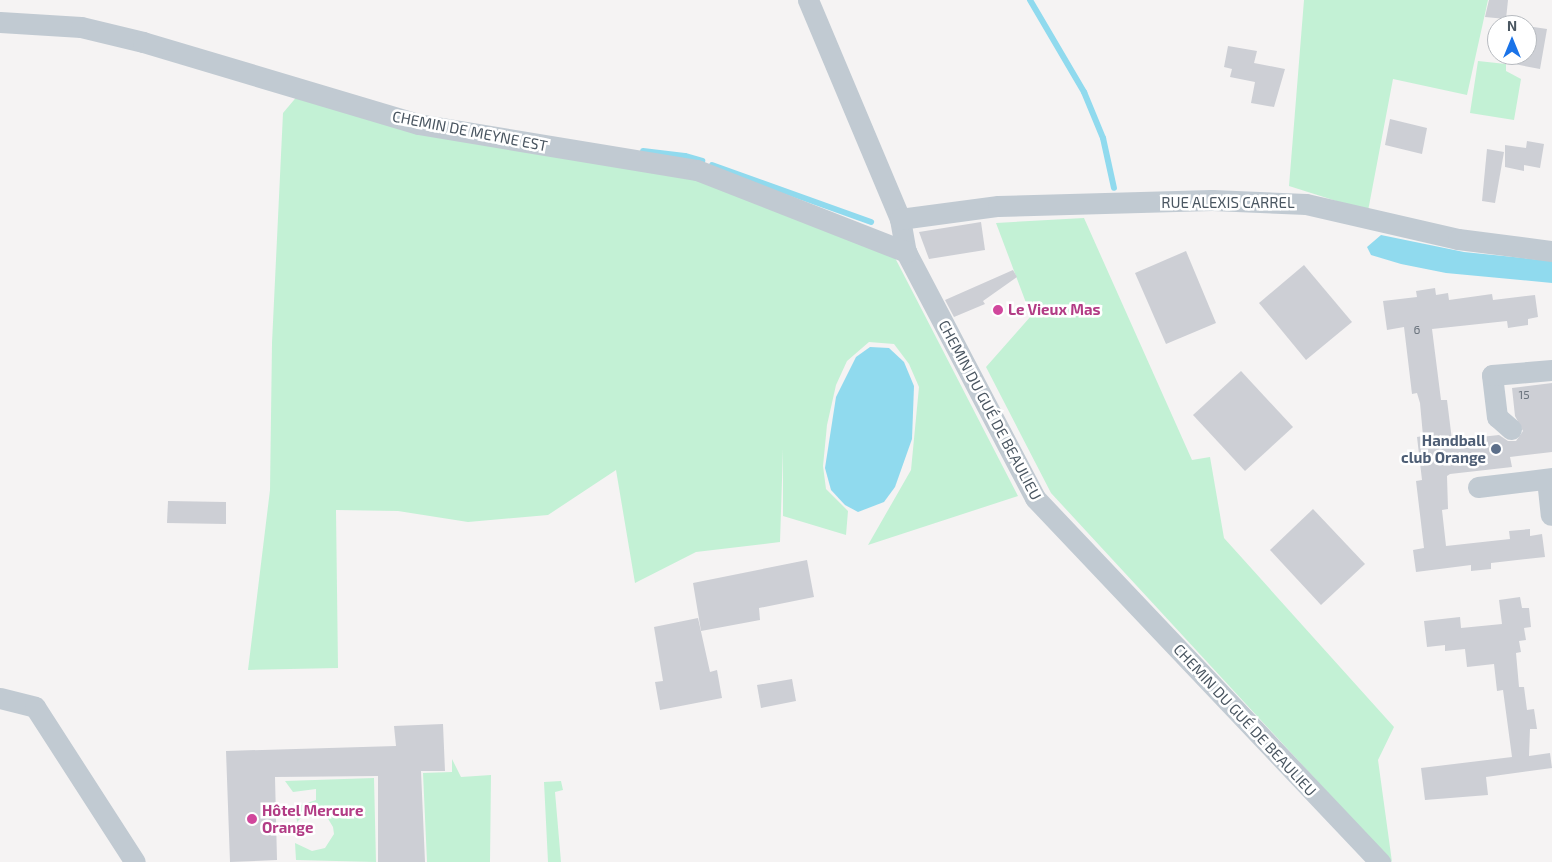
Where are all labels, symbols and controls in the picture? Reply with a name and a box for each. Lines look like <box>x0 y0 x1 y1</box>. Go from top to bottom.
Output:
north arrow <box>1487 15 1537 65</box>
text: N <box>1507 17 1517 34</box>
street label: CHEMIN DE MEYNE EST <box>391 107 549 155</box>
street label: RUE ALEXIS CARREL <box>1161 194 1295 212</box>
place label: Le Vieux Mas <box>1008 301 1101 319</box>
marker: Le Vieux Mas <box>992 304 1004 316</box>
street label: CHEMIN DU GUÉ DE BEAULIEU <box>935 317 1045 503</box>
house number: 6 <box>1414 323 1420 337</box>
house number: 15 <box>1518 388 1530 402</box>
place label: Handball club Orange <box>1401 431 1486 466</box>
marker: Handball club Orange <box>1490 443 1502 455</box>
street label: CHEMIN DU GUÉ DE BEAULIEU <box>1170 640 1320 800</box>
place label: Hôtel Mercure Orange <box>262 801 364 836</box>
marker: Hôtel Mercure Orange <box>246 813 258 825</box>

